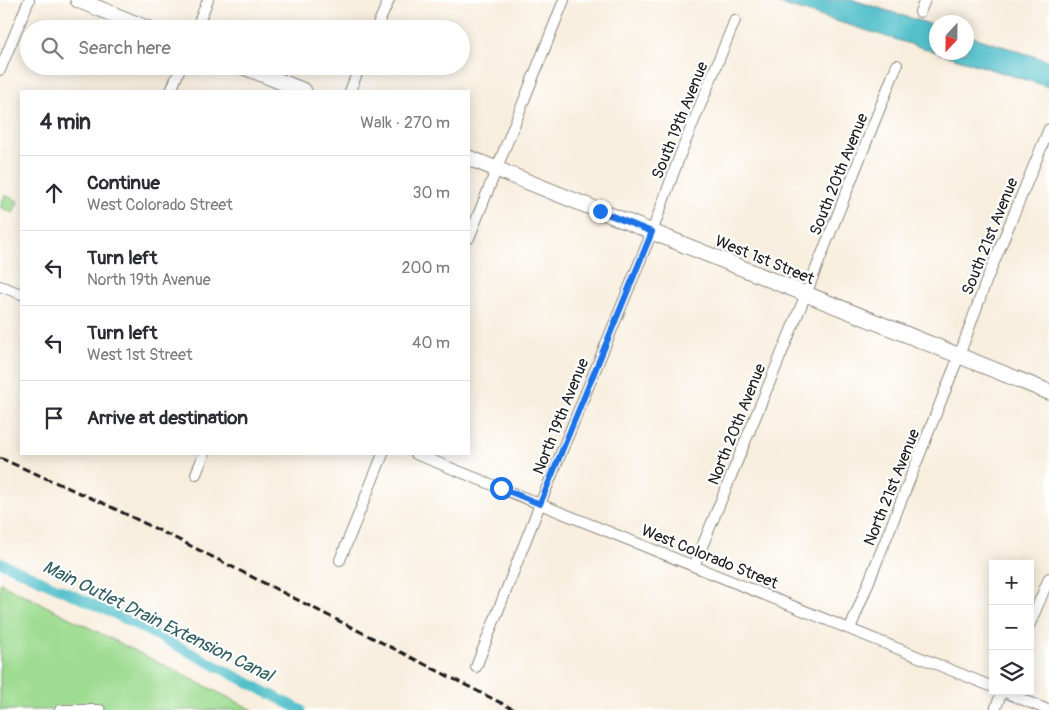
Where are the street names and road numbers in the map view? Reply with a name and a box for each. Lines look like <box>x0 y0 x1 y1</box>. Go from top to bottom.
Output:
street label: South 19th Avenue <box>647 59 713 182</box>
street label: South 20th Avenue <box>805 110 873 238</box>
street label: South 21st Avenue <box>957 175 1023 298</box>
street label: West 1st Street <box>712 231 818 289</box>
street label: North 19th Avenue <box>528 355 593 477</box>
street label: North 20th Avenue <box>703 361 770 488</box>
street label: North 21st Avenue <box>859 426 924 549</box>
street label: West Colorado Street <box>638 520 781 594</box>

